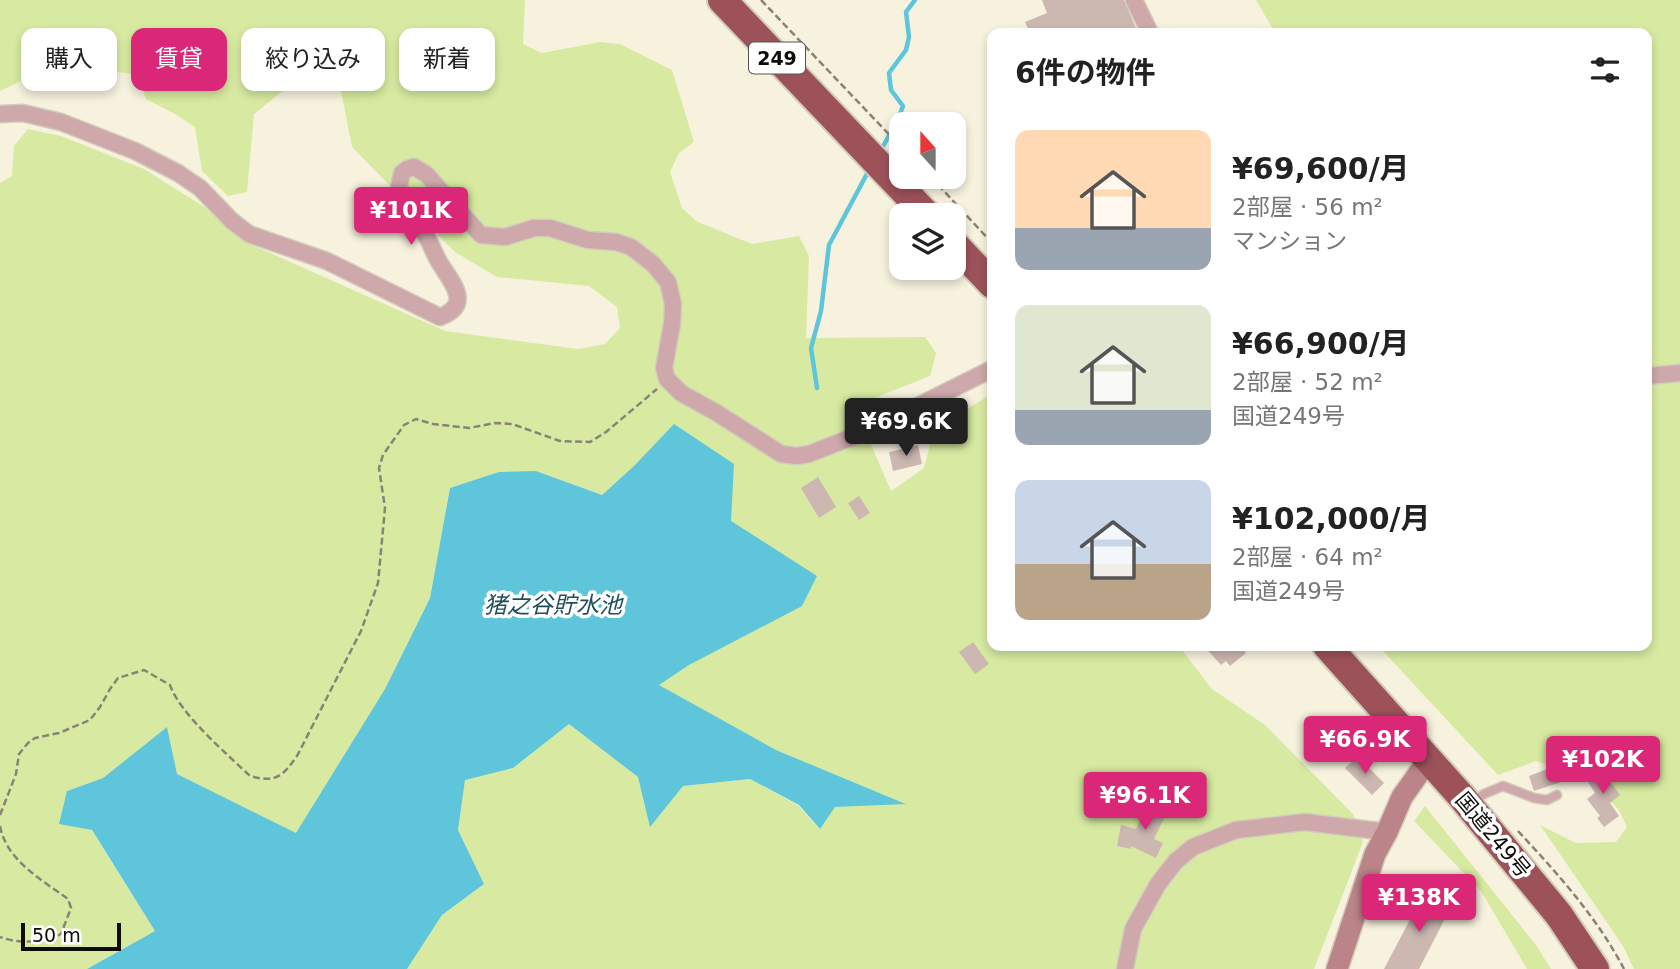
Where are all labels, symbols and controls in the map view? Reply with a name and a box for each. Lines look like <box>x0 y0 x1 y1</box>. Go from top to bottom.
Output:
chip: 購入 <box>21 28 117 91</box>
chip: 賃貸 <box>131 28 227 91</box>
chip: 絞り込み <box>241 28 385 91</box>
chip: 新着 <box>399 28 495 91</box>
road number: 249 <box>749 43 805 74</box>
icon: filters <box>1586 51 1624 89</box>
text: 6件の物件 <box>1015 55 1156 90</box>
north arrow <box>889 112 966 189</box>
map controls <box>889 112 966 280</box>
text: ¥69,600/月 <box>1232 151 1410 186</box>
icon: home <box>1071 158 1155 242</box>
pin: ¥101K <box>362 188 460 247</box>
text: 2部屋 · 56 m² <box>1232 194 1383 220</box>
text: ¥101K <box>370 197 452 223</box>
button: layers <box>889 203 966 280</box>
text: マンション <box>1232 228 1347 254</box>
text: ¥66,900/月 <box>1232 326 1410 361</box>
icon: home <box>1071 333 1155 417</box>
text: 2部屋 · 52 m² <box>1232 369 1383 395</box>
pin: ¥69.6K <box>849 398 963 458</box>
text: 国道249号 <box>1232 403 1345 429</box>
text: ¥69.6K <box>861 408 951 434</box>
text: ¥102,000/月 <box>1232 501 1430 536</box>
icon: home <box>1071 508 1155 592</box>
text: 2部屋 · 64 m² <box>1232 544 1383 570</box>
text: 国道249号 <box>1232 578 1345 604</box>
water label: 猪之谷貯水池 <box>484 592 624 618</box>
pin: ¥66.9K <box>1308 716 1422 776</box>
text: ¥66.9K <box>1320 726 1410 752</box>
pin: ¥102K <box>1554 736 1652 796</box>
text: ¥102K <box>1562 746 1644 772</box>
pin: ¥96.1K <box>1088 772 1202 832</box>
text: ¥96.1K <box>1100 782 1190 808</box>
street label: 国道249号 <box>1451 788 1535 882</box>
pin: ¥138K <box>1370 874 1468 934</box>
text: ¥138K <box>1378 884 1460 910</box>
scale bar <box>21 920 121 952</box>
text: 50 m <box>32 924 81 946</box>

